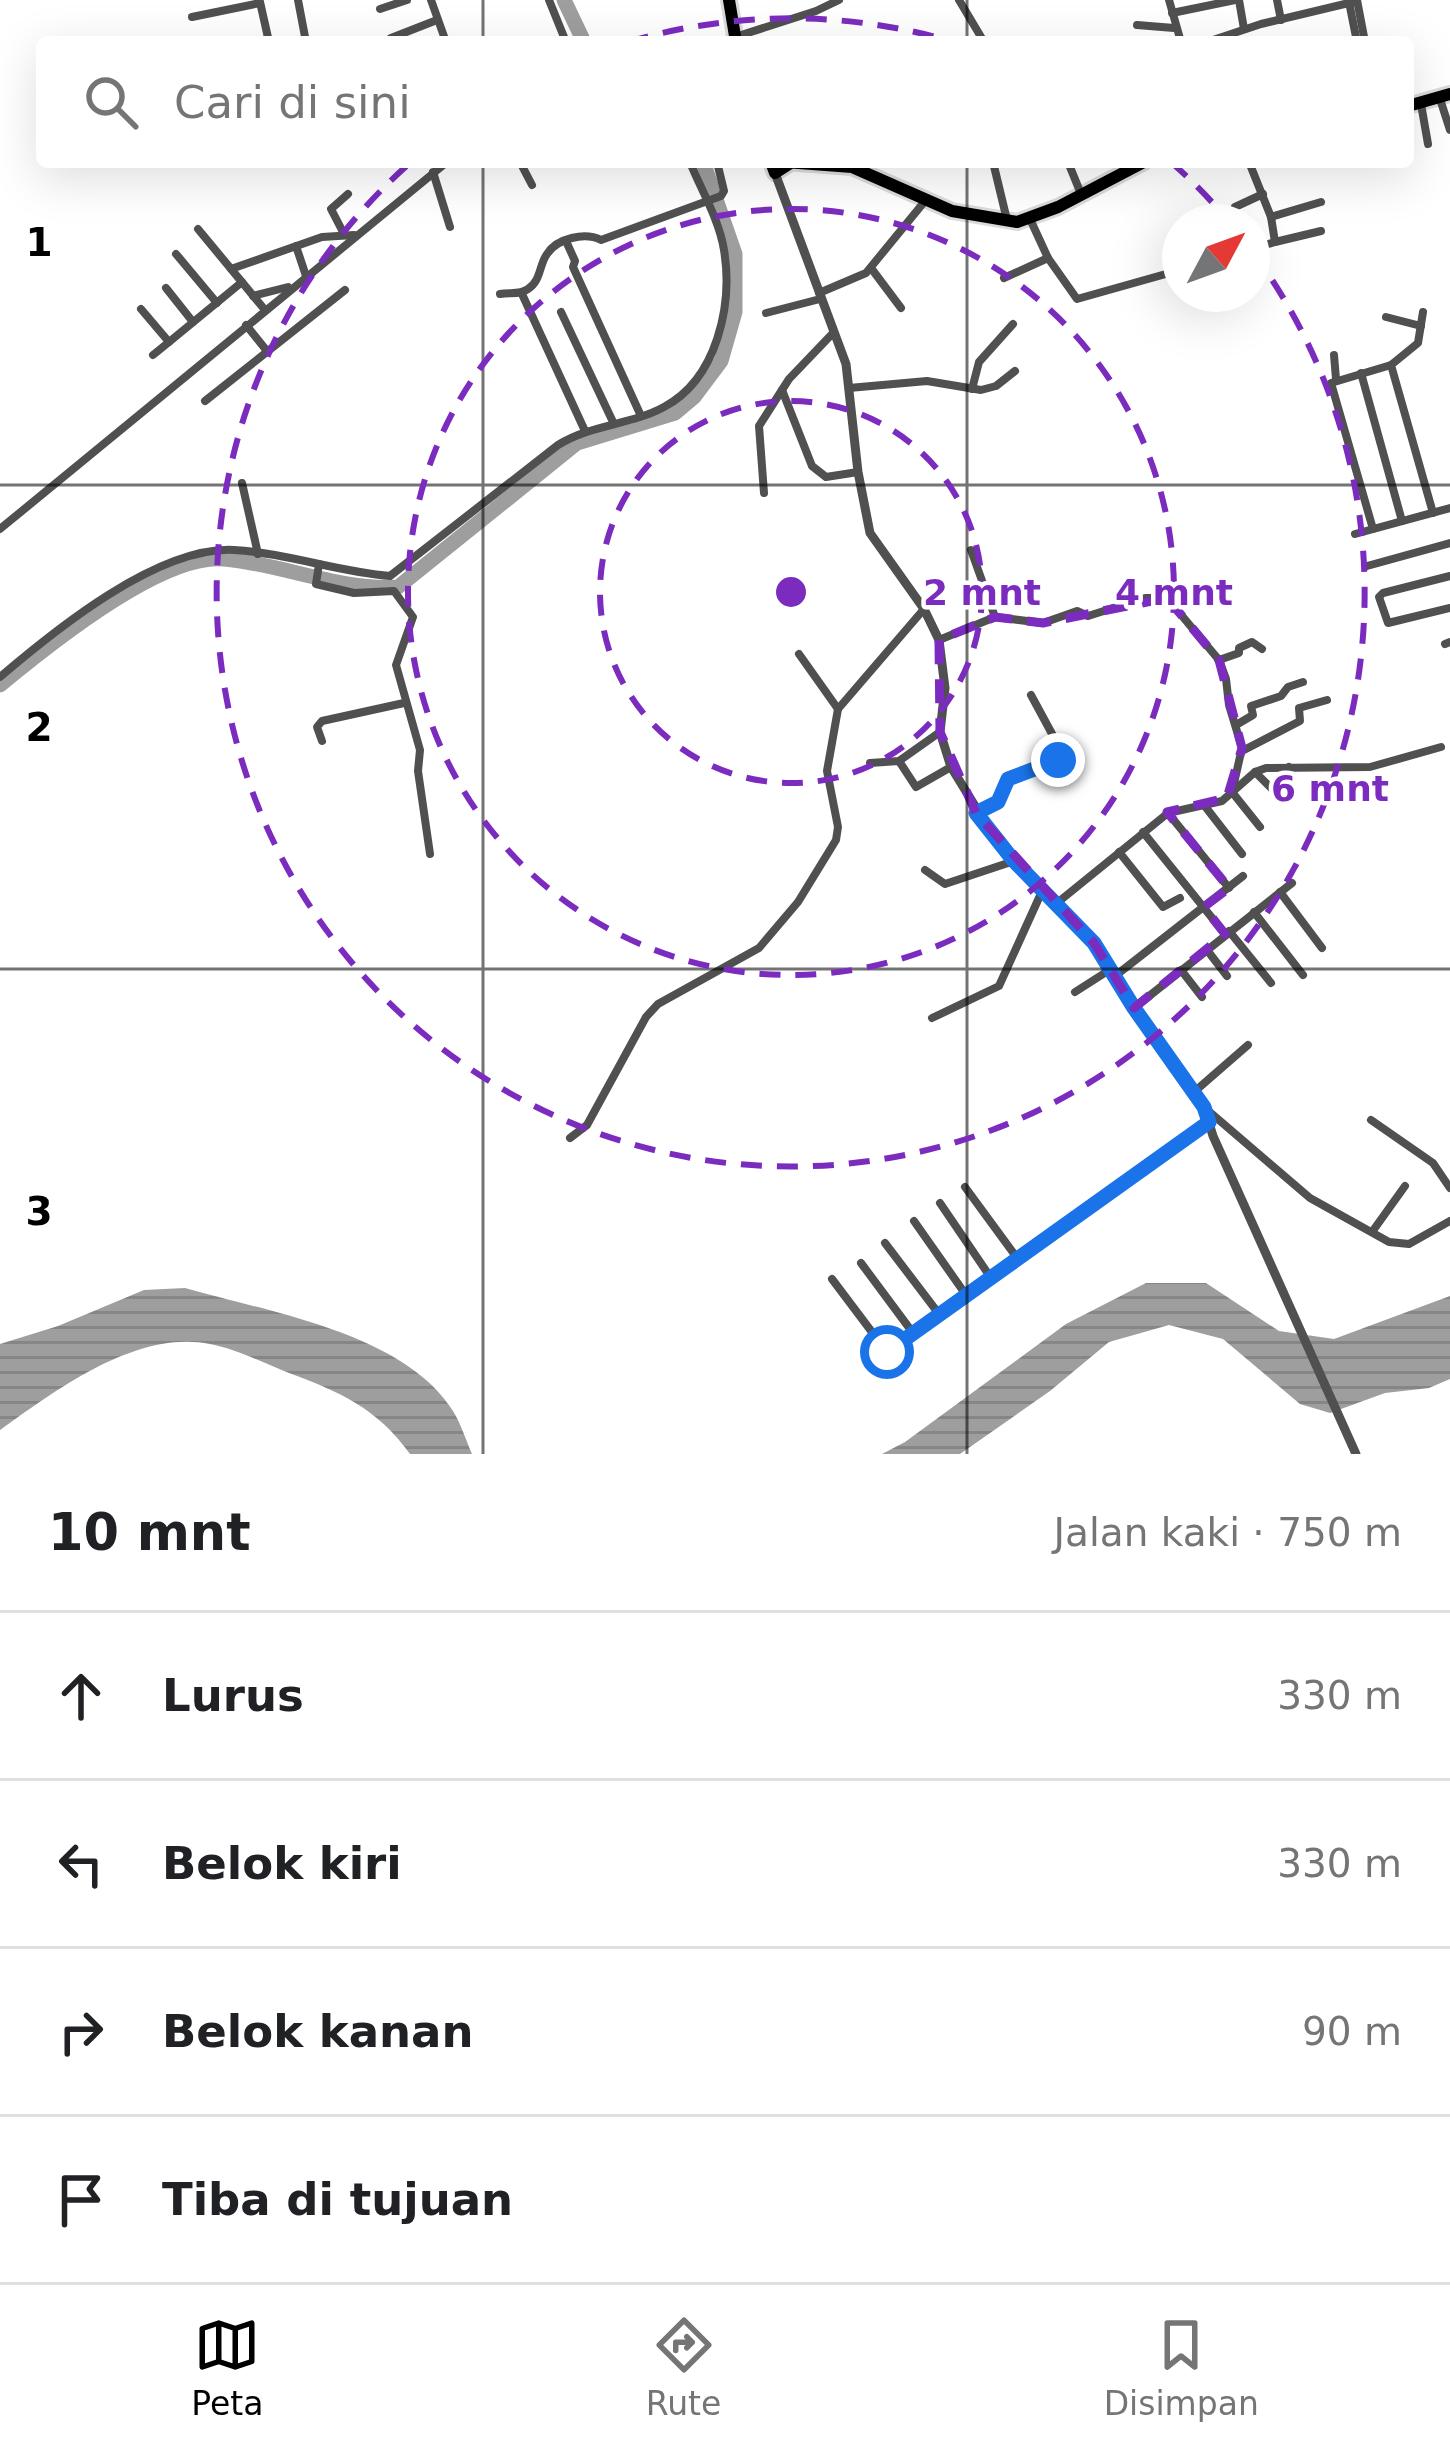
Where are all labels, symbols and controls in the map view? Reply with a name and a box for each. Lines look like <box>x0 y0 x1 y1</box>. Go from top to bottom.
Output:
search box <box>36 36 1414 168</box>
icon: search <box>78 69 144 135</box>
text: Cari di sini <box>174 76 411 129</box>
north arrow <box>1162 204 1270 312</box>
text: 1 <box>25 220 53 265</box>
centre of rings <box>770 571 812 613</box>
text: 2 mnt <box>923 572 1041 613</box>
text: 4 mnt <box>1115 572 1233 613</box>
text: 2 <box>25 705 53 750</box>
route end <box>1031 733 1085 787</box>
text: 6 mnt <box>1271 768 1389 809</box>
text: 3 <box>25 1189 53 1234</box>
route start <box>860 1325 914 1379</box>
text: 10 mnt <box>48 1503 251 1562</box>
text: Jalan kaki · 750 m <box>1054 1510 1402 1555</box>
icon: ahead <box>48 1663 114 1729</box>
text: Lurus <box>162 1669 304 1722</box>
text: 330 m <box>1277 1673 1402 1718</box>
icon: left <box>48 1831 114 1897</box>
text: Belok kiri <box>162 1837 402 1890</box>
text: 330 m <box>1277 1841 1402 1886</box>
icon: right <box>48 1999 114 2065</box>
text: Belok kanan <box>162 2005 473 2058</box>
text: 90 m <box>1302 2009 1402 2054</box>
icon: arrive <box>48 2167 114 2233</box>
text: Tiba di tujuan <box>162 2173 513 2226</box>
tab: Peta <box>191 2312 263 2423</box>
tab: Rute <box>646 2312 721 2423</box>
tab: Disimpan <box>1104 2312 1259 2423</box>

